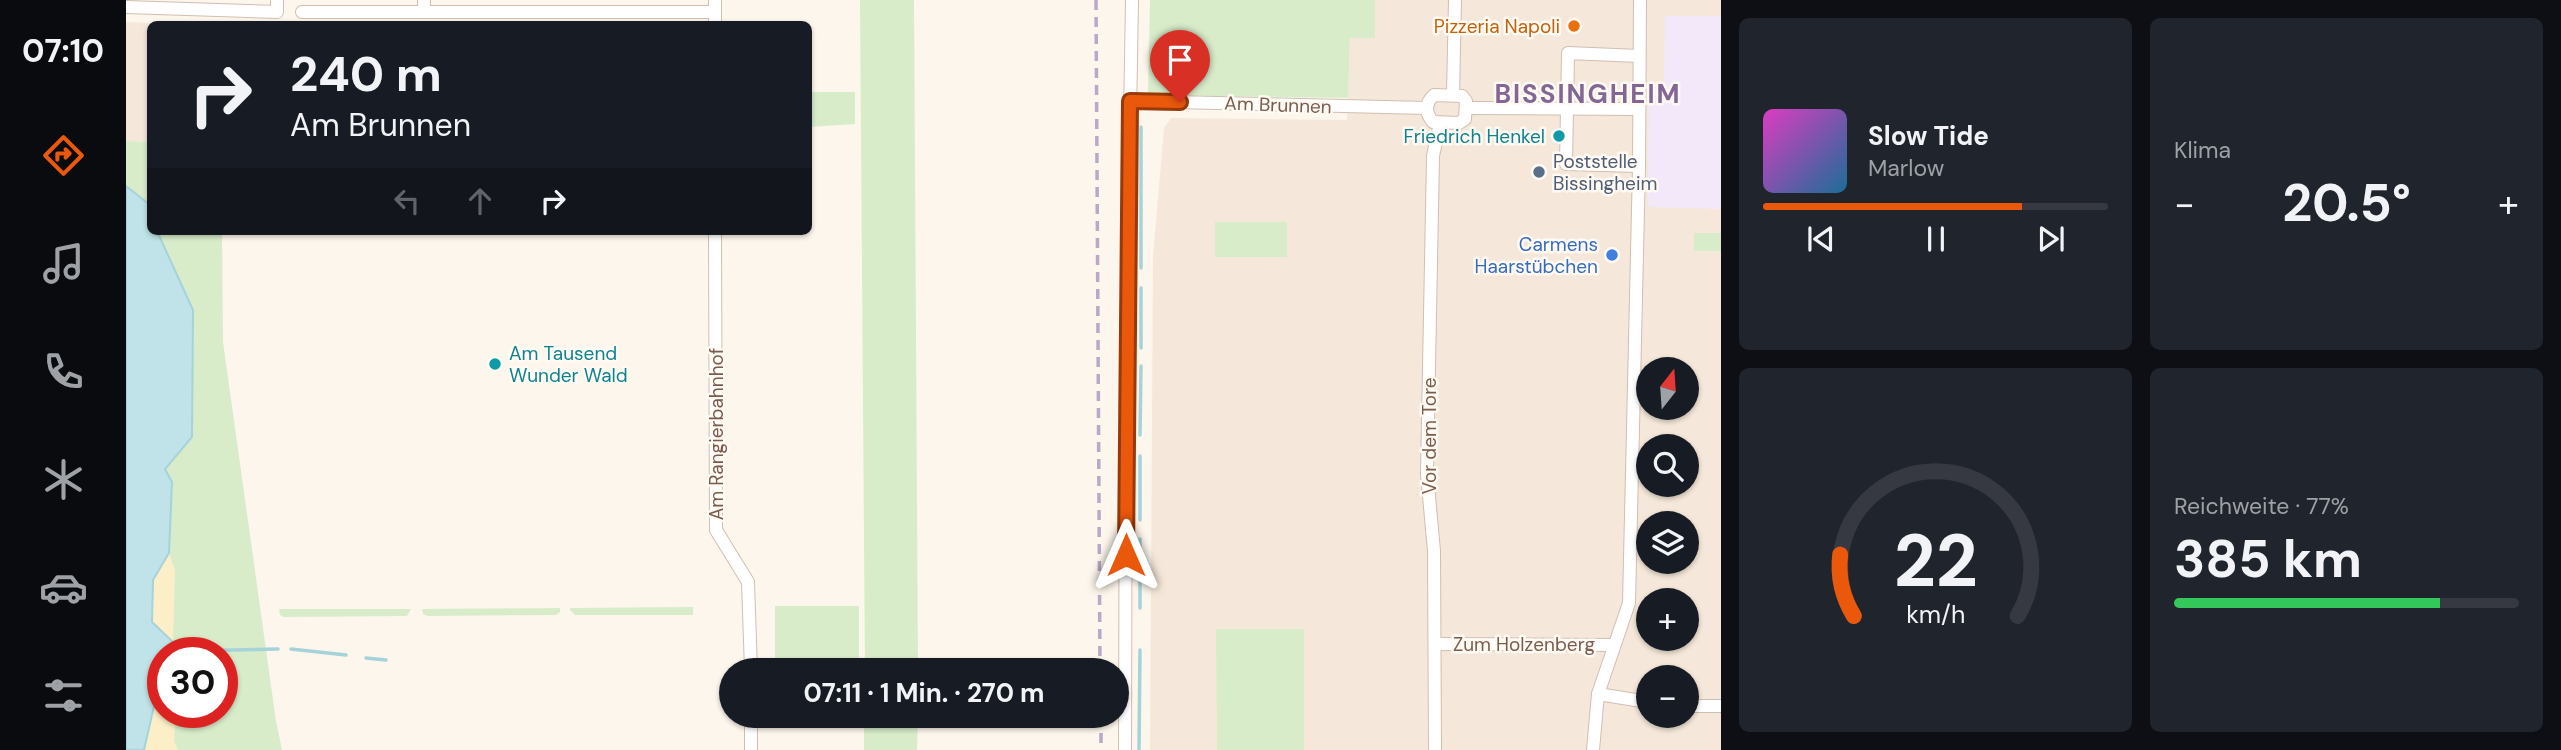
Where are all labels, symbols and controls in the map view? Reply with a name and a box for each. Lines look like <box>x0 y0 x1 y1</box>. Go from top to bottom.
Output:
place label: Pizzeria Napoli <box>1434 14 1560 39</box>
marker: Pizzeria Napoli <box>1566 18 1582 34</box>
text: 07:10 <box>22 30 104 72</box>
pin <box>1150 30 1210 102</box>
icon: arrive <box>1161 41 1199 79</box>
text: 240 m <box>290 42 442 106</box>
icon: right <box>175 49 266 140</box>
district label: BISSINGHEIM <box>1494 77 1682 111</box>
street label: Am Brunnen <box>1224 91 1332 119</box>
text: Am Brunnen <box>290 104 471 146</box>
text: Slow Tide <box>1868 119 1989 153</box>
place label: Friedrich Henkel <box>1404 124 1545 149</box>
marker: Friedrich Henkel <box>1551 128 1567 144</box>
icon: directions <box>39 131 88 180</box>
text: Klima <box>2174 135 2231 165</box>
place label: Poststelle Bissingheim <box>1553 149 1657 196</box>
text: Marlow <box>1868 153 1944 183</box>
marker: Poststelle Bissingheim <box>1531 164 1547 180</box>
text: 20.5° <box>2282 169 2411 237</box>
text: − <box>2174 179 2195 229</box>
text: + <box>2498 179 2519 229</box>
icon: left <box>388 182 426 220</box>
icon: ahead <box>461 182 499 220</box>
icon: right <box>534 182 572 220</box>
icon: previous <box>1802 220 1840 258</box>
icon: pause <box>1917 220 1955 258</box>
icon: next <box>2032 220 2070 258</box>
place label: Carmens Haarstübchen <box>1475 232 1598 279</box>
icon: music <box>39 239 88 288</box>
marker: Carmens Haarstübchen <box>1604 247 1620 263</box>
place label: Am Tausend Wunder Wald <box>509 341 628 388</box>
icon: phone <box>39 347 88 396</box>
street label: Am Rangierbahnhof <box>704 348 729 520</box>
marker: Am Tausend Wunder Wald <box>487 356 503 372</box>
north arrow <box>1636 357 1699 420</box>
map controls <box>1636 357 1699 728</box>
street label: Vor dem Tore <box>1417 377 1442 495</box>
button: search <box>1636 434 1699 497</box>
icon: climate <box>39 455 88 504</box>
text: Reichweite · 77% <box>2174 491 2349 521</box>
button: layers <box>1636 511 1699 574</box>
text: 22 <box>1893 514 1978 609</box>
position arrow <box>1089 518 1163 592</box>
text: 385 km <box>2174 525 2362 593</box>
icon: car <box>39 563 88 612</box>
button: + <box>1636 588 1699 651</box>
text: km/h <box>1906 598 1965 631</box>
street label: Zum Holzenberg <box>1453 632 1595 657</box>
speed limit sign: 30 <box>147 637 238 728</box>
button: − <box>1636 665 1699 728</box>
icon: filters <box>39 671 88 720</box>
text: 07:11 · 1 Min. · 270 m <box>803 676 1045 710</box>

